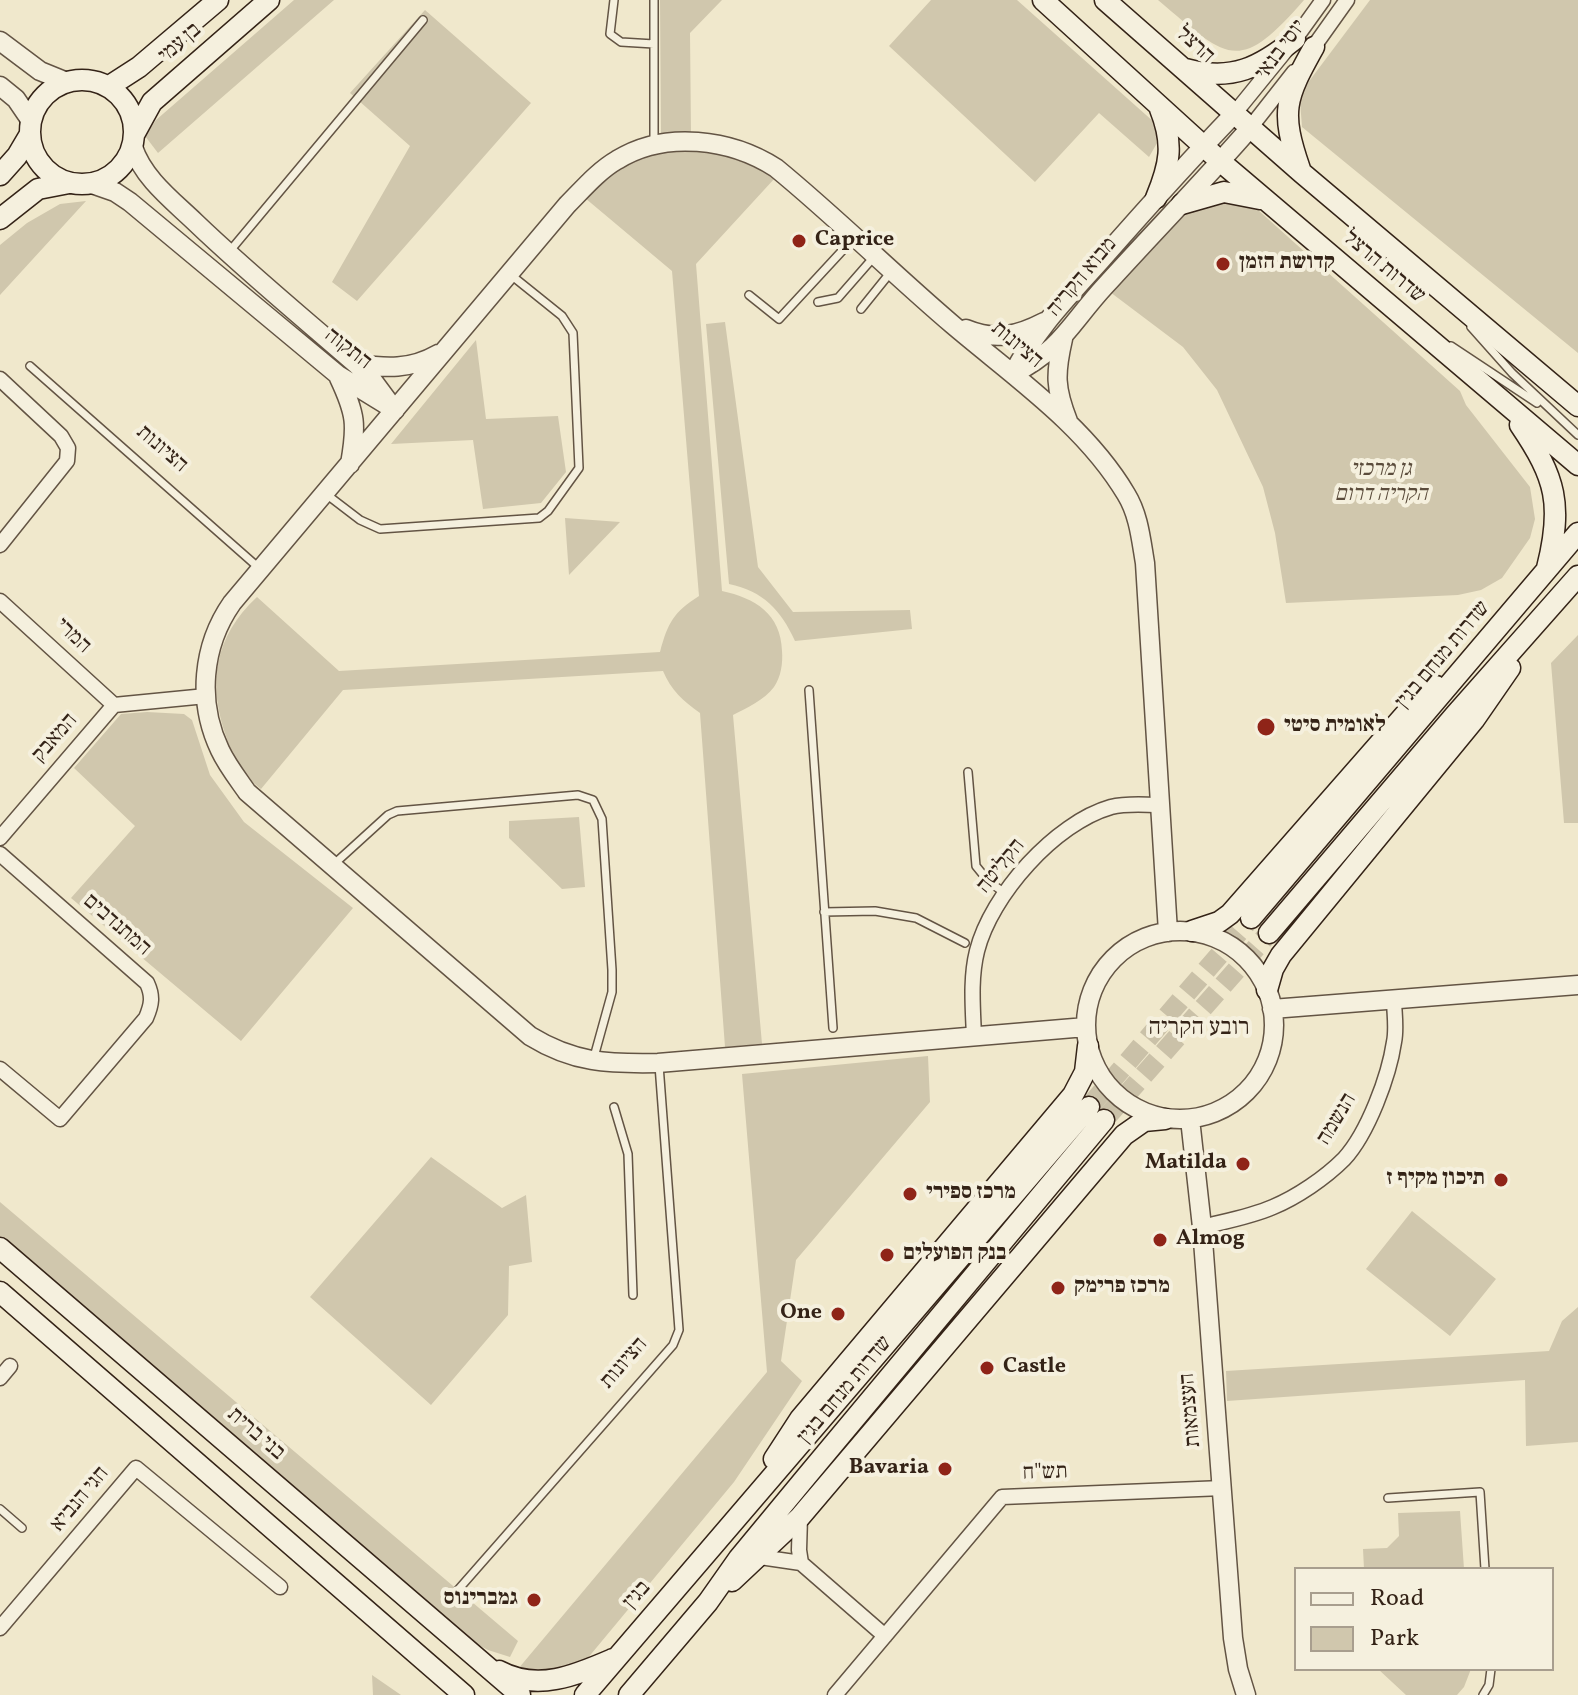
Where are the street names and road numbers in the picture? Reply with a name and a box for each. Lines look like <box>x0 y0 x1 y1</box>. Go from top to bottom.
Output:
street label: יוסי בנאי <box>1251 15 1313 87</box>
street label: בן עמי <box>154 18 208 70</box>
street label: הרצל <box>1169 22 1219 70</box>
street label: שדרות הרצל <box>1336 226 1430 310</box>
street label: מבוא הקריה <box>1042 233 1124 323</box>
street label: הציונות <box>985 317 1047 375</box>
street label: התקוה <box>318 323 376 377</box>
street label: הציונות <box>130 420 192 480</box>
street label: שדרות מנחם בגין <box>1391 597 1497 715</box>
street label: המרי <box>48 614 96 660</box>
street label: המאבק <box>27 709 85 769</box>
street label: הקליטה <box>972 834 1032 900</box>
street label: המתנדבים <box>77 889 155 963</box>
street label: הנשמה <box>1312 1089 1364 1151</box>
street label: שדרות מנחם בגין <box>793 1332 899 1450</box>
street label: הציונות <box>595 1333 655 1395</box>
street label: העצמאות <box>1176 1372 1208 1448</box>
street label: בני ברית <box>221 1403 289 1467</box>
street label: תש"ח <box>1022 1460 1068 1488</box>
street label: חגי הנביא <box>46 1462 116 1538</box>
street label: בגין <box>618 1576 658 1616</box>

